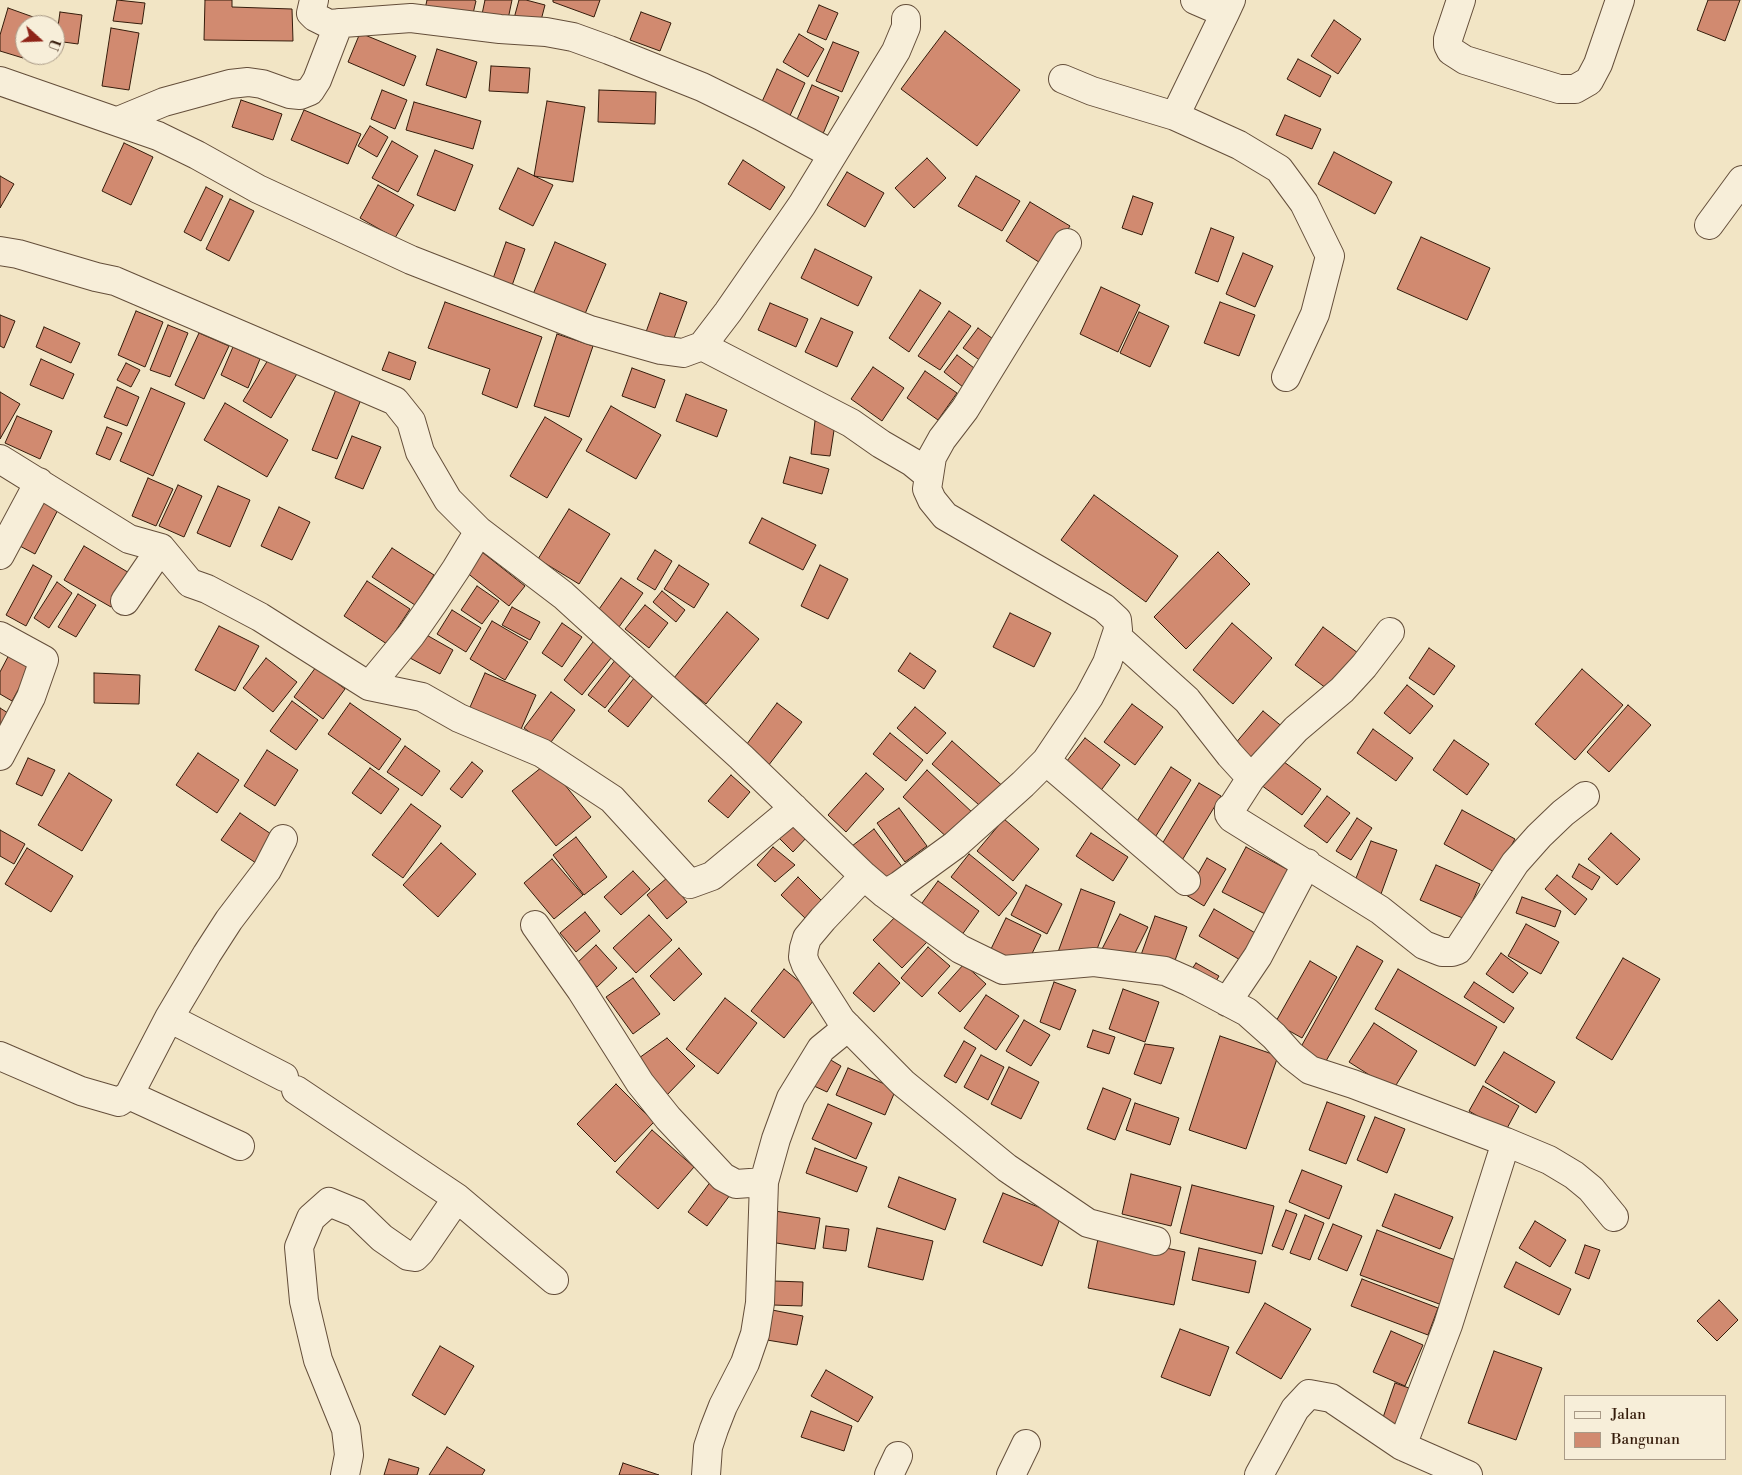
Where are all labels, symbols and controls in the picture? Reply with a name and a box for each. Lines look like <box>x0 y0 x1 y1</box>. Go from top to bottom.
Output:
north arrow <box>15 15 65 65</box>
text: U <box>43 37 63 53</box>
legend <box>1564 1395 1727 1460</box>
text: Jalan <box>1611 1405 1646 1424</box>
text: Bangunan <box>1611 1430 1680 1449</box>

